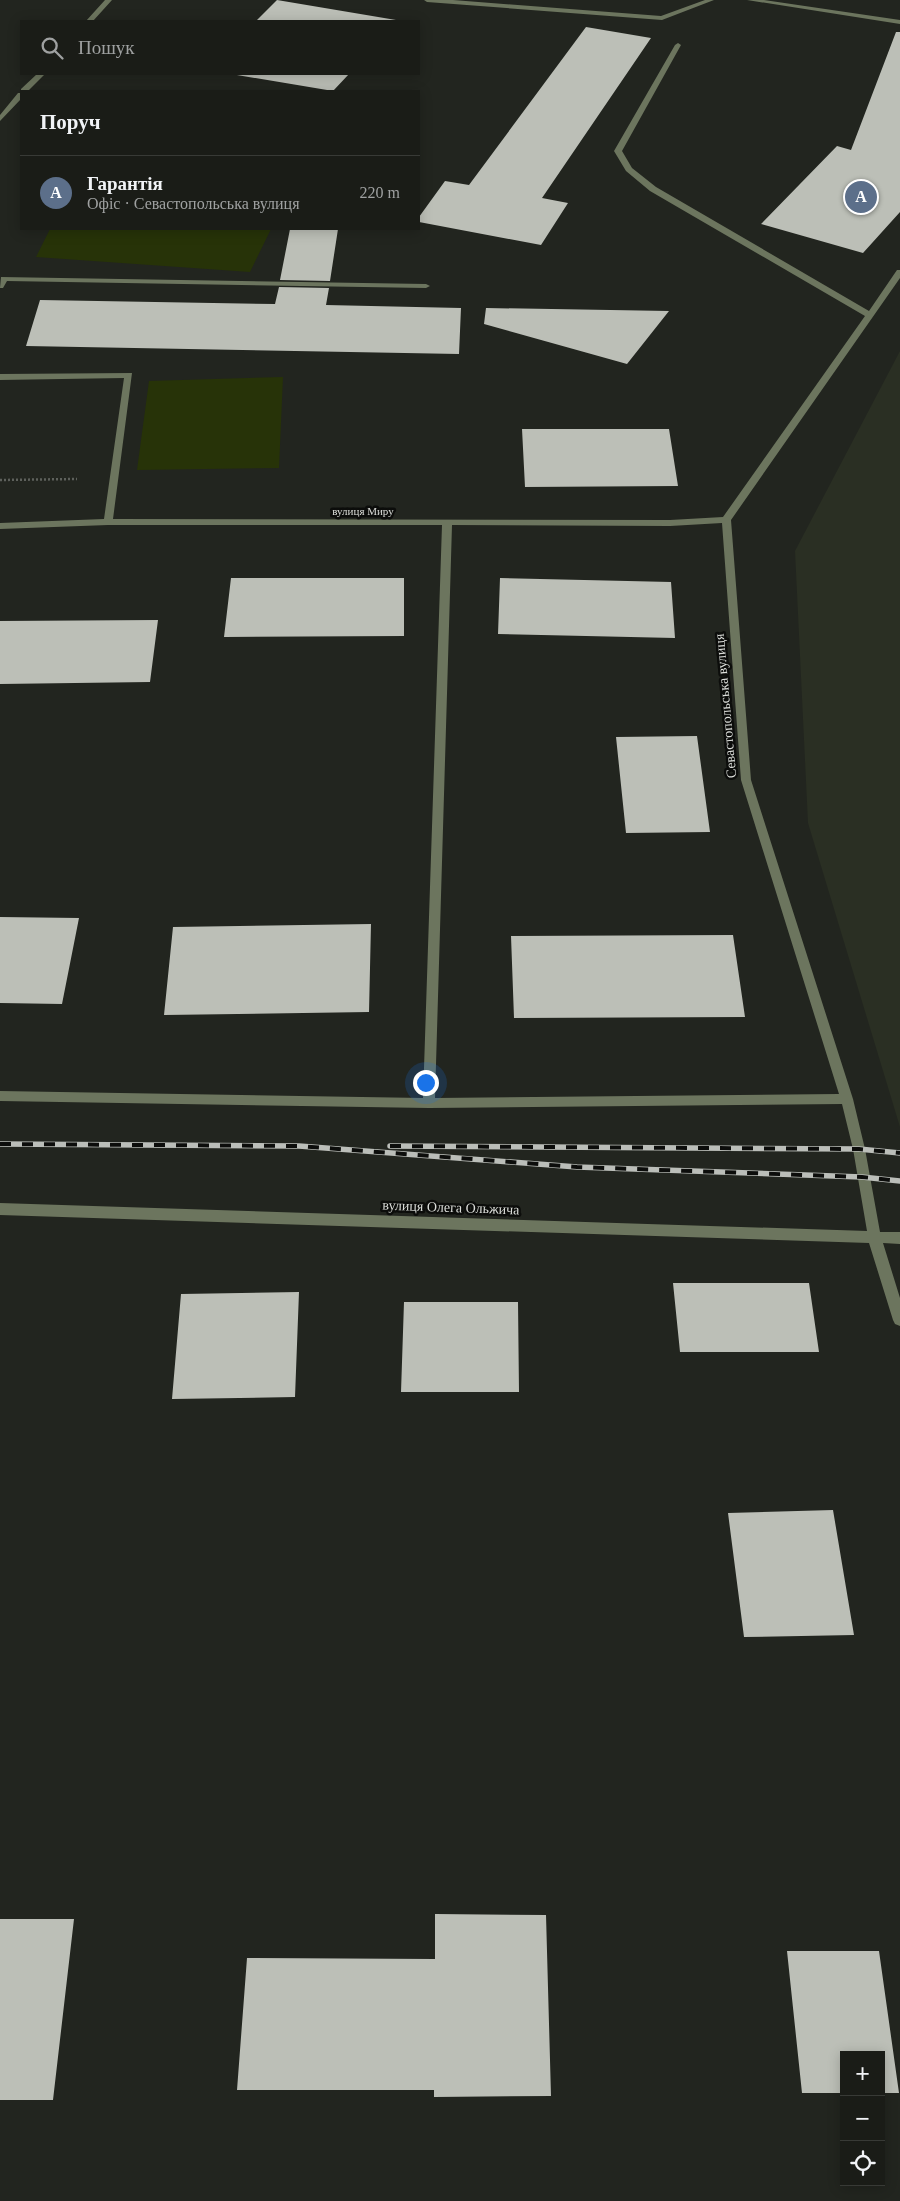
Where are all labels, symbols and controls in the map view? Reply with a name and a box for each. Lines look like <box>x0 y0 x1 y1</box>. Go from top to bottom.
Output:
search box <box>20 20 420 75</box>
icon: search <box>38 34 66 62</box>
text: Пошук <box>78 37 135 58</box>
text: Поруч <box>40 110 101 134</box>
text: Гарантія <box>87 173 163 194</box>
pin: A <box>845 178 877 216</box>
text: A <box>50 184 62 201</box>
text: 220 m <box>360 184 400 201</box>
text: Офіс · Севастопольська вулиця <box>87 195 300 212</box>
street label: вулиця Миру <box>332 505 394 517</box>
street label: Севастопольська вулиця <box>712 633 739 779</box>
your location <box>413 1070 439 1096</box>
street label: вулиця Олега Ольжича <box>382 1198 521 1217</box>
map controls <box>840 2051 885 2186</box>
button: + <box>840 2051 885 2096</box>
button: − <box>840 2096 885 2141</box>
button: locate <box>840 2141 885 2186</box>

